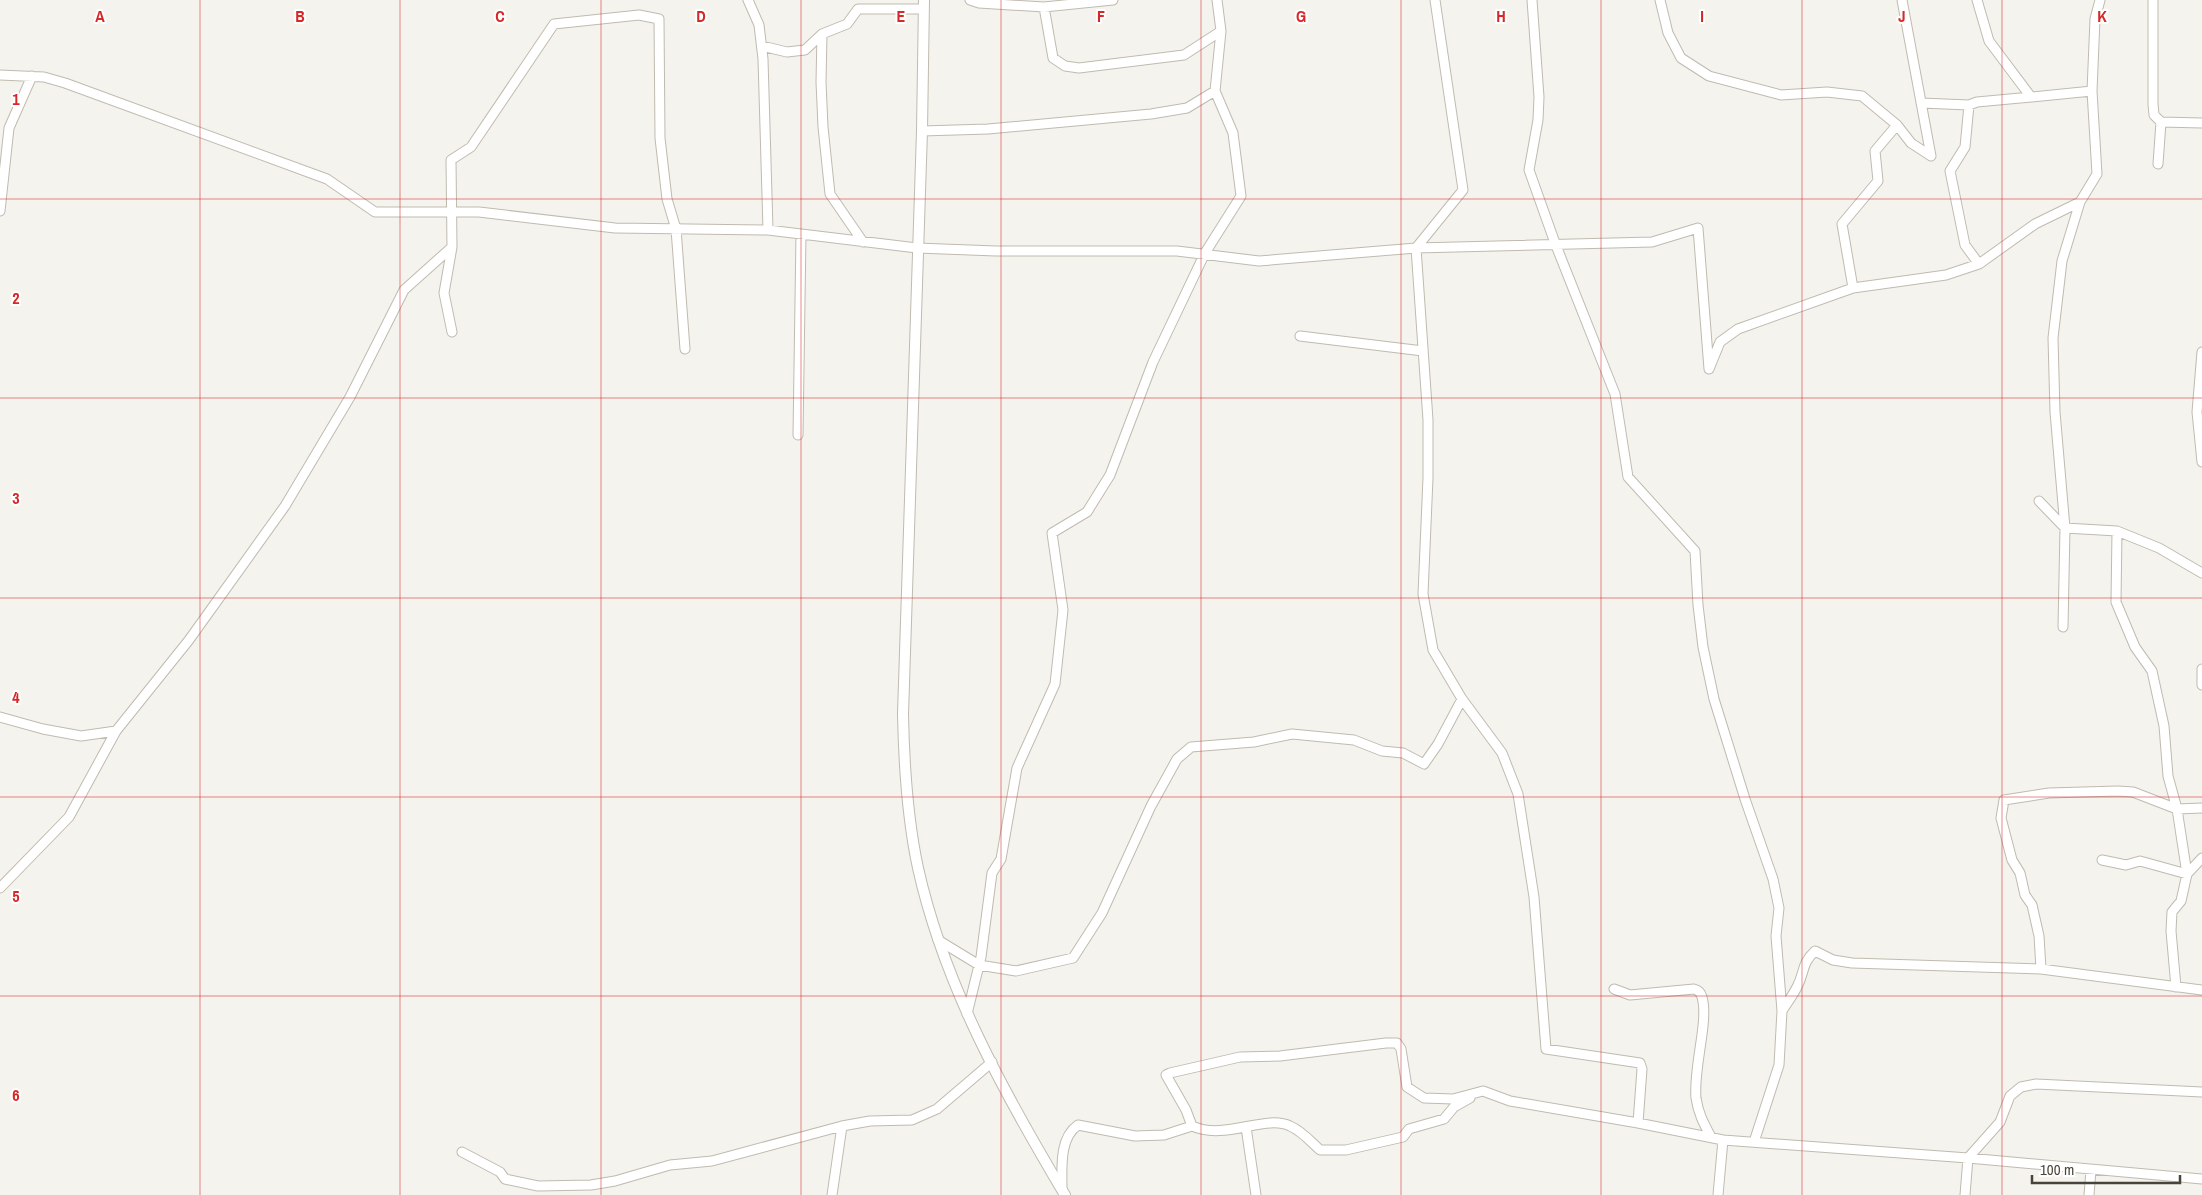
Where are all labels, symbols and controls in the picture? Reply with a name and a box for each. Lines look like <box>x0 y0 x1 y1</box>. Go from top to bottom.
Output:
text: A <box>95 5 105 27</box>
text: B <box>295 5 305 27</box>
text: C <box>495 5 505 27</box>
text: D <box>696 5 706 27</box>
text: E <box>897 5 906 27</box>
text: F <box>1097 5 1105 27</box>
text: G <box>1296 5 1306 27</box>
text: H <box>1496 5 1506 27</box>
text: I <box>1700 5 1704 27</box>
text: J <box>1898 5 1906 27</box>
text: K <box>2097 5 2107 27</box>
text: 1 <box>12 88 20 110</box>
text: 2 <box>12 287 20 309</box>
text: 3 <box>12 487 20 509</box>
text: 4 <box>12 686 20 708</box>
text: 5 <box>12 885 20 907</box>
text: 6 <box>12 1084 20 1106</box>
scale bar <box>2032 1152 2180 1184</box>
text: 100 m <box>2040 1159 2074 1180</box>

